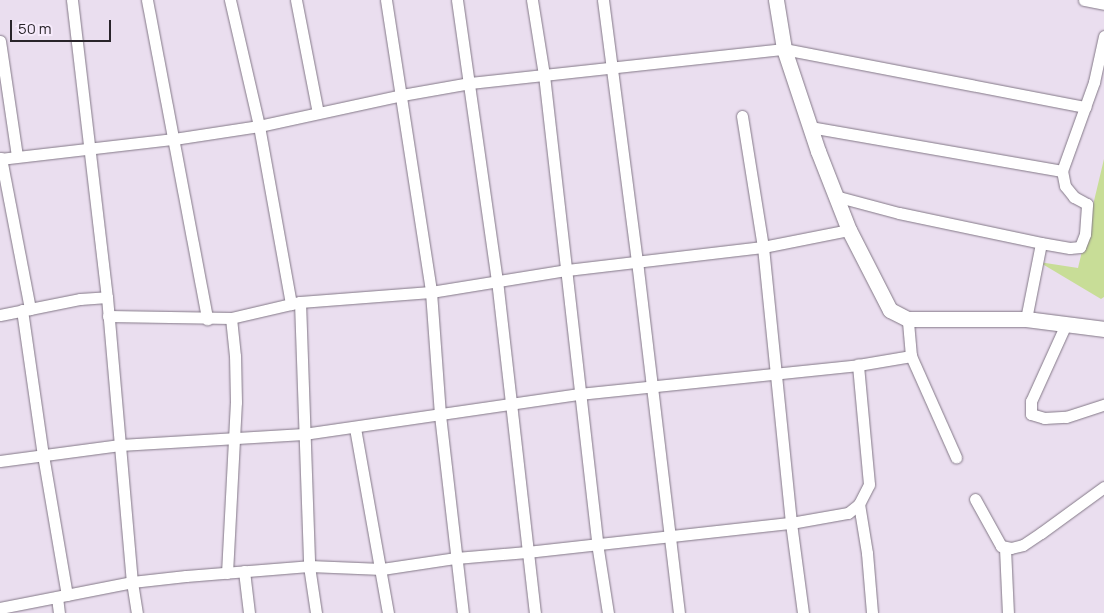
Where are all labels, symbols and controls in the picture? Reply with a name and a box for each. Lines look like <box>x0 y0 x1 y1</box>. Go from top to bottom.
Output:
scale bar <box>12 10 114 42</box>
text: 50 m <box>18 18 52 39</box>

